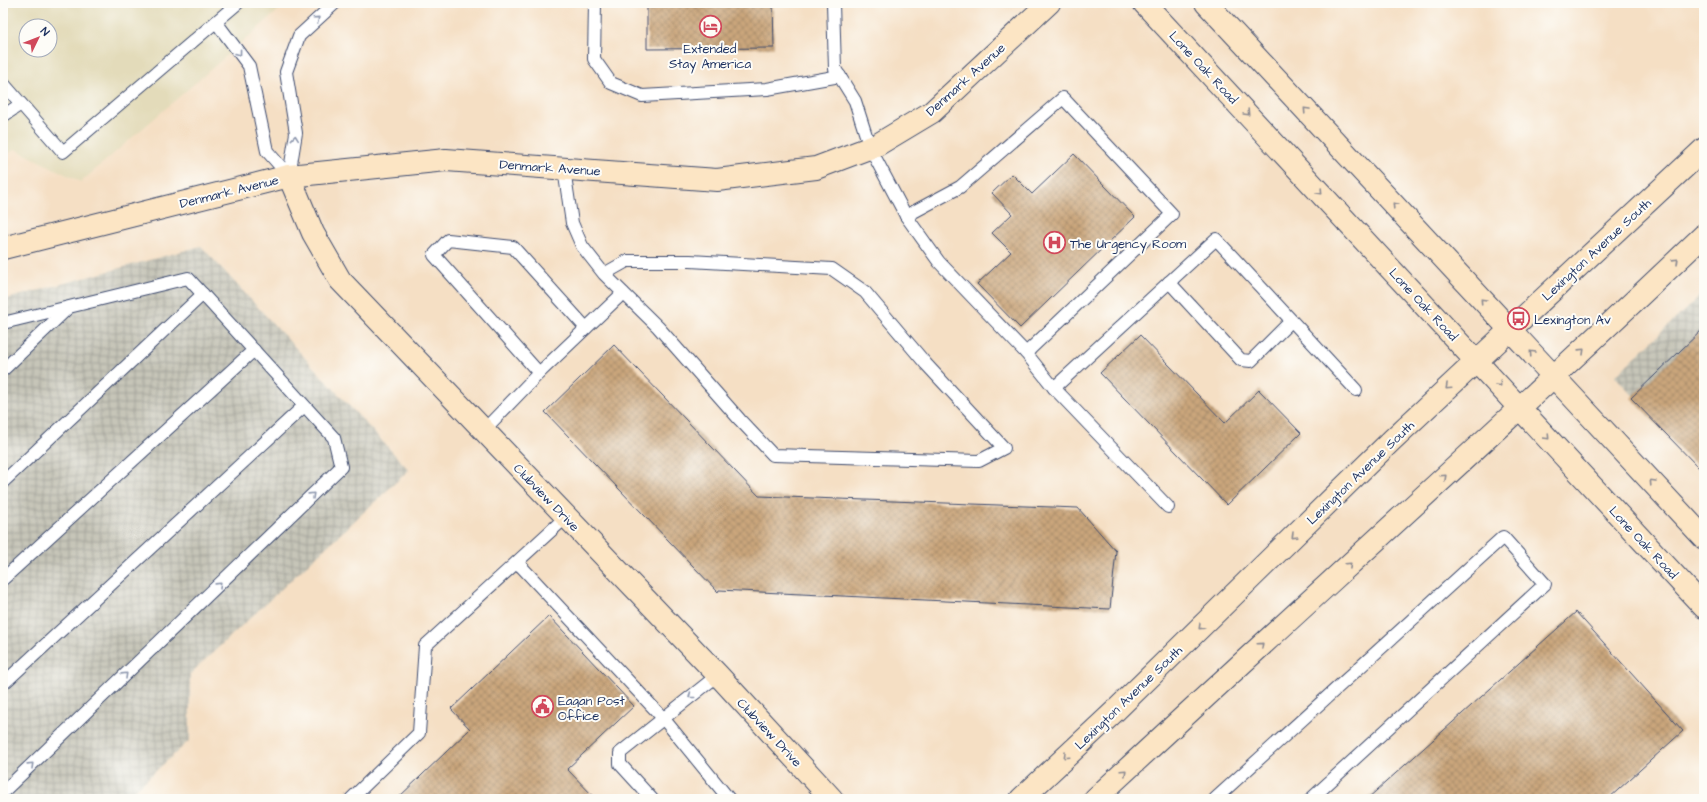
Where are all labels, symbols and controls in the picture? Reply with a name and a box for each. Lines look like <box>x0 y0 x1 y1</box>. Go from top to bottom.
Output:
hotel icon: Extended Stay America <box>697 13 723 39</box>
one-way arrow <box>313 17 320 24</box>
north arrow <box>18 18 58 58</box>
text: N <box>37 24 53 39</box>
street label: Lone Oak Road <box>1165 27 1242 108</box>
street label: Denmark Avenue <box>922 39 1009 120</box>
place label: Extended Stay America <box>669 40 751 74</box>
one-way arrow <box>235 48 242 55</box>
one-way arrow <box>1304 107 1311 115</box>
one-way arrow <box>1242 109 1249 116</box>
one-way arrow <box>290 135 299 141</box>
street label: Denmark Avenue <box>499 155 601 181</box>
street label: Denmark Avenue <box>178 171 281 213</box>
one-way arrow <box>1316 188 1323 195</box>
street label: Lexington Avenue South <box>1538 194 1656 306</box>
one-way arrow <box>1392 202 1399 210</box>
hospital icon: The Urgency Room <box>1042 230 1068 256</box>
place label: The Urgency Room <box>1070 235 1187 254</box>
one-way arrow <box>1671 258 1679 266</box>
street label: Lone Oak Road <box>1385 264 1462 345</box>
one-way arrow <box>1480 298 1488 306</box>
bus stop icon: Lexington Av <box>1506 306 1532 332</box>
place label: Lexington Av <box>1534 311 1611 330</box>
one-way arrow <box>1577 348 1585 355</box>
one-way arrow <box>1529 350 1536 358</box>
one-way arrow <box>1494 380 1501 387</box>
one-way arrow <box>1445 382 1453 390</box>
street label: Lexington Avenue South <box>1303 416 1419 530</box>
one-way arrow <box>1542 432 1550 440</box>
street label: Clubview Drive <box>509 460 583 536</box>
one-way arrow <box>1439 475 1447 482</box>
one-way arrow <box>1650 480 1657 487</box>
one-way arrow <box>307 492 315 499</box>
street label: Lone Oak Road <box>1605 502 1682 583</box>
one-way arrow <box>1291 531 1299 539</box>
one-way arrow <box>1344 563 1351 570</box>
one-way arrow <box>214 583 221 590</box>
one-way arrow <box>1198 622 1206 630</box>
street label: Lexington Avenue South <box>1071 641 1187 755</box>
one-way arrow <box>1257 643 1264 650</box>
one-way arrow <box>120 672 128 680</box>
place label: Eagan Post Office <box>558 692 625 725</box>
one-way arrow <box>688 692 695 699</box>
public building icon: Eagan Post Office <box>529 694 555 720</box>
street label: Clubview Drive <box>733 694 806 771</box>
one-way arrow <box>1063 752 1071 759</box>
one-way arrow <box>26 762 34 770</box>
one-way arrow <box>1119 770 1126 777</box>

